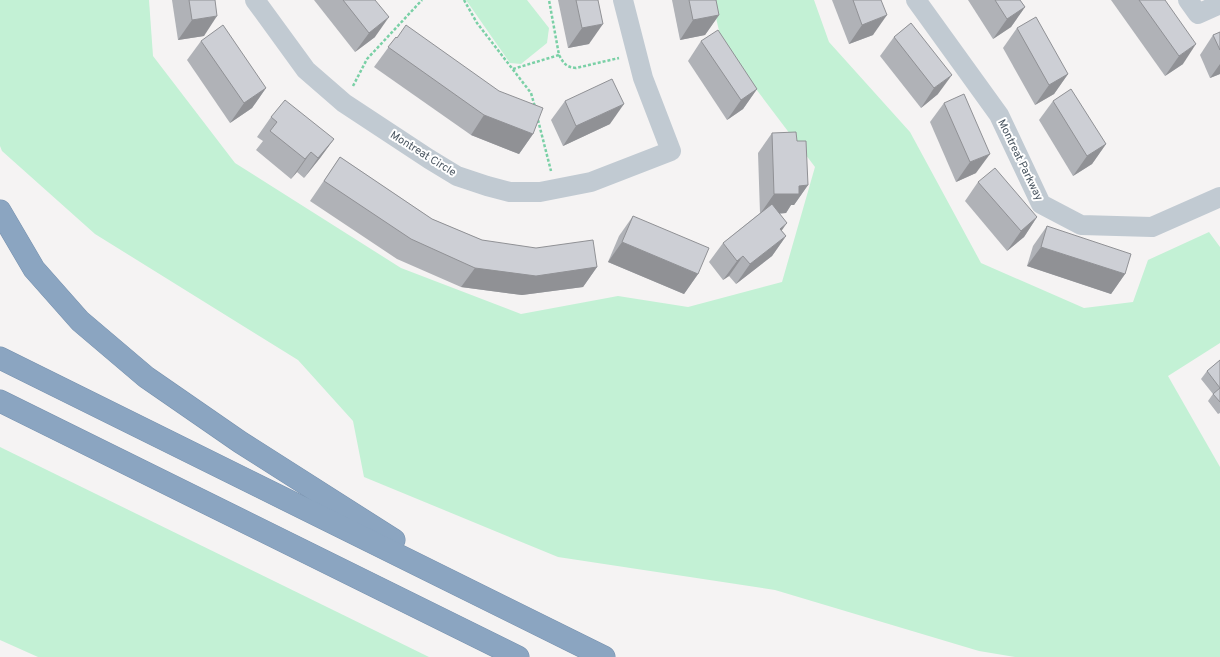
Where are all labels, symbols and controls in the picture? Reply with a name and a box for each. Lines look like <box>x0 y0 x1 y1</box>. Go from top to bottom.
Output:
street label: Montreat Parkway <box>994 117 1046 203</box>
street label: Montreat Circle <box>387 128 459 180</box>

